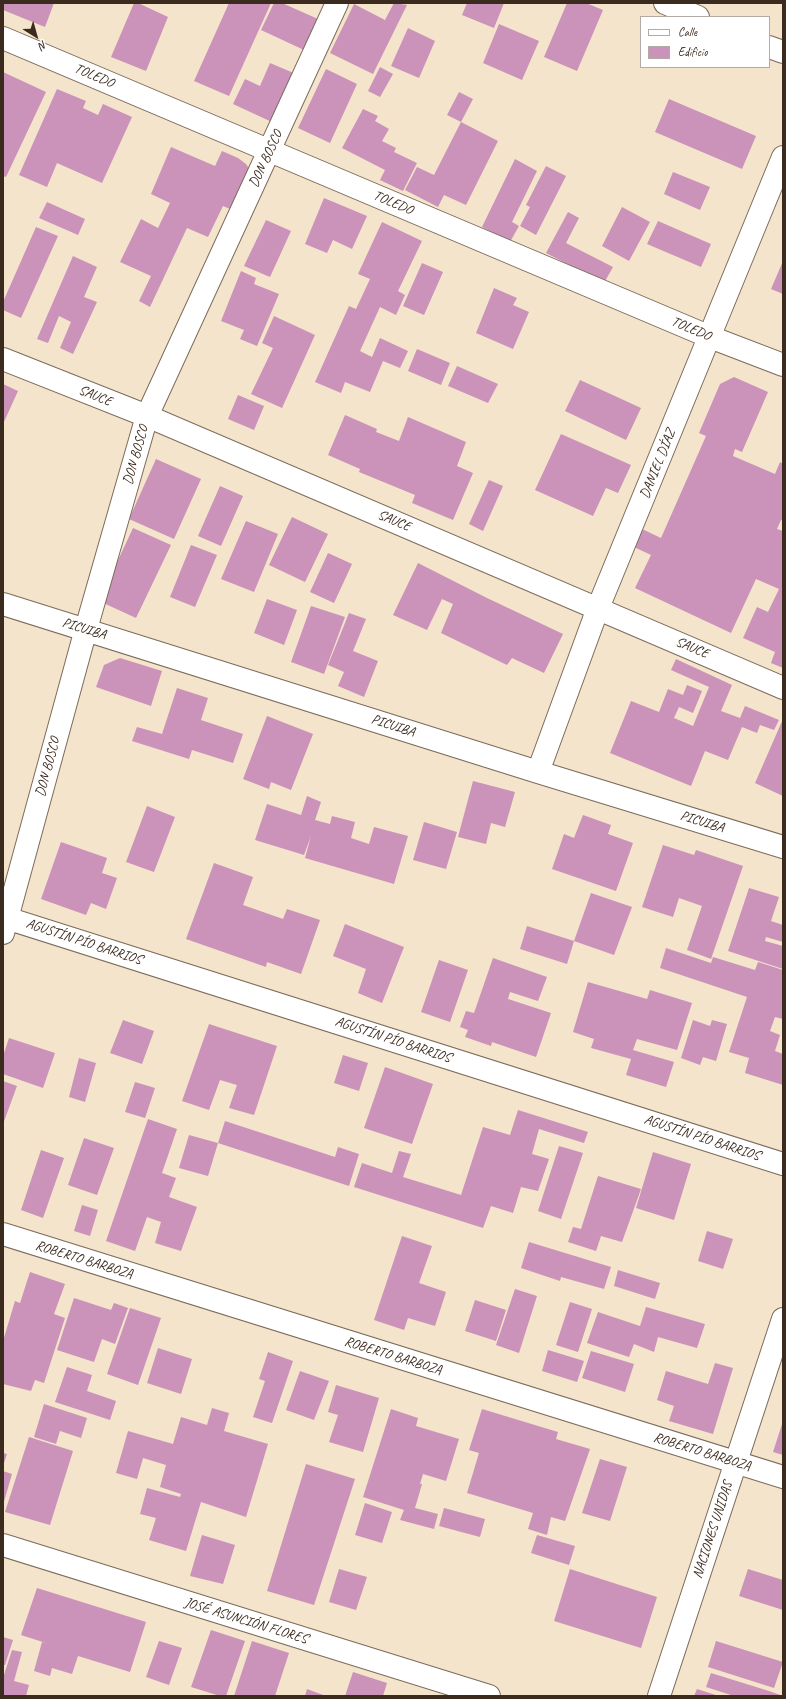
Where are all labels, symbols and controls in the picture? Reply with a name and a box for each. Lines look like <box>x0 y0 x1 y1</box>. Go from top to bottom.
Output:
north arrow <box>16 16 56 56</box>
legend <box>640 16 770 68</box>
text: Calle <box>678 24 697 40</box>
text: N <box>36 38 50 53</box>
text: Edificio <box>678 44 708 60</box>
street label: TOLEDO <box>72 60 116 92</box>
street label: DON BOSCO <box>246 128 286 190</box>
street label: TOLEDO <box>371 187 415 219</box>
street label: TOLEDO <box>669 313 713 345</box>
street label: SAUCE <box>76 382 114 410</box>
street label: DON BOSCO <box>120 424 152 486</box>
street label: DANIEL DÍAZ <box>637 427 679 501</box>
street label: SAUCE <box>375 507 413 535</box>
street label: PICUIBA <box>60 614 108 644</box>
street label: SAUCE <box>673 634 711 662</box>
street label: PICUIBA <box>369 711 417 741</box>
street label: DON BOSCO <box>32 736 64 798</box>
street label: PICUIBA <box>678 807 726 837</box>
street label: AGUSTÍN PÍO BARRIOS <box>24 915 144 969</box>
street label: AGUSTÍN PÍO BARRIOS <box>333 1013 453 1067</box>
street label: AGUSTÍN PÍO BARRIOS <box>642 1111 762 1165</box>
street label: ROBERTO BARBOZA <box>33 1237 135 1283</box>
street label: ROBERTO BARBOZA <box>342 1333 444 1379</box>
street label: ROBERTO BARBOZA <box>651 1429 753 1475</box>
street label: NACIONES UNIDAS <box>689 1479 737 1581</box>
street label: JOSÉ ASUNCIÓN FLORES <box>183 1594 309 1648</box>

